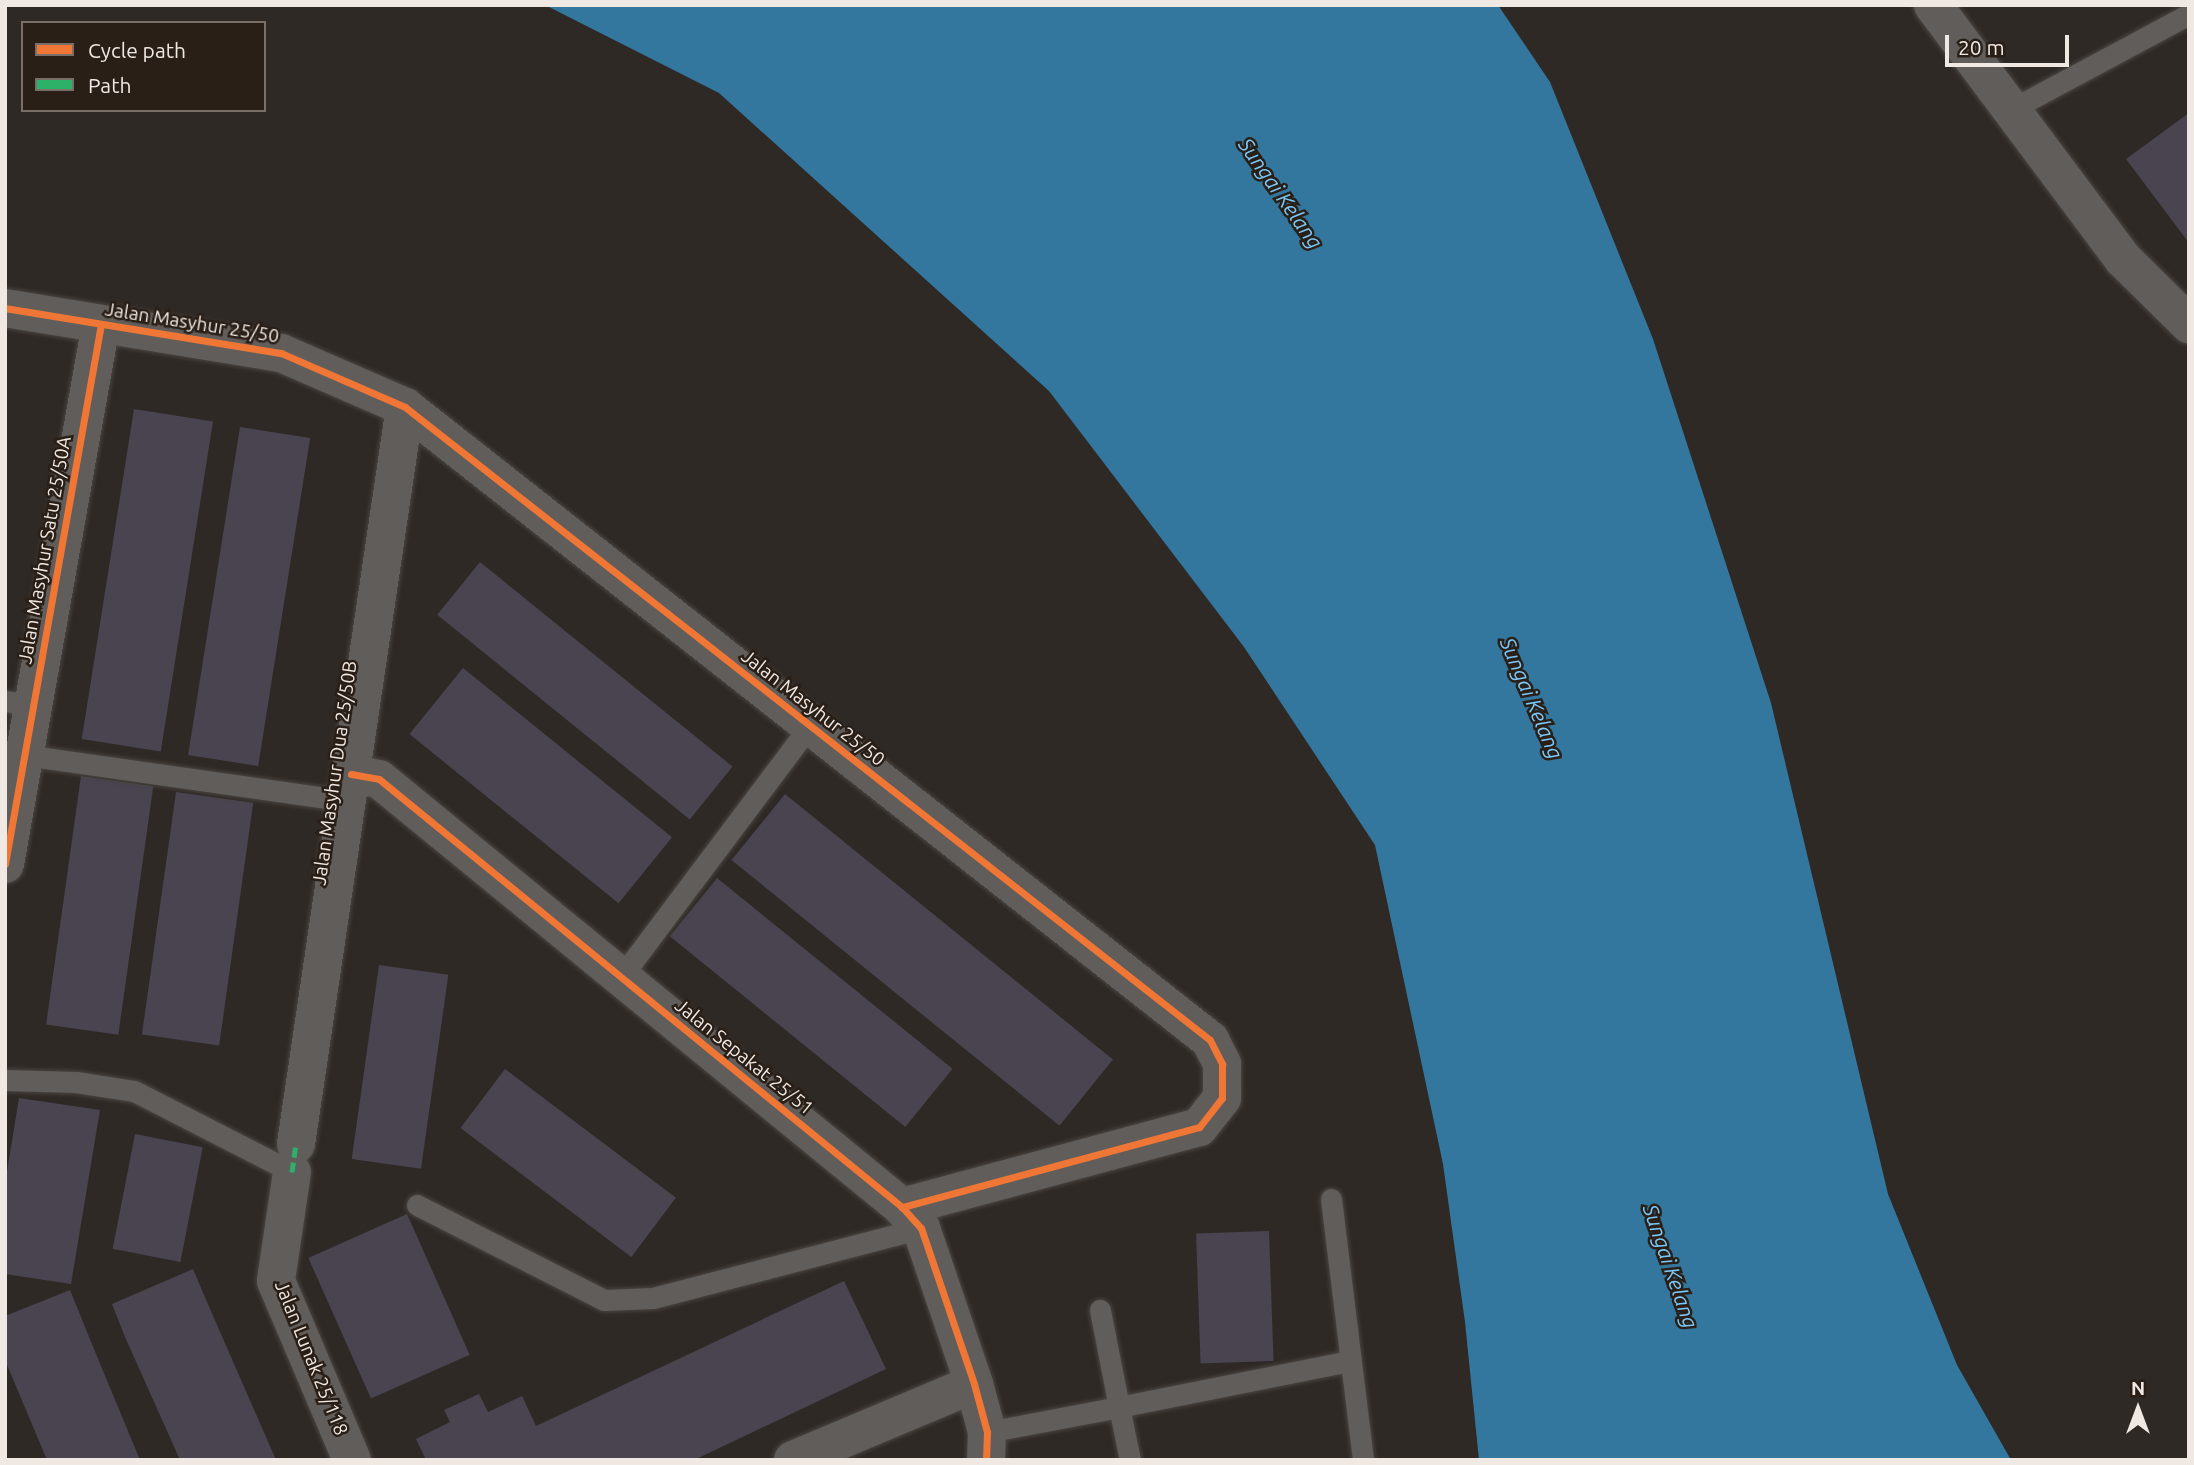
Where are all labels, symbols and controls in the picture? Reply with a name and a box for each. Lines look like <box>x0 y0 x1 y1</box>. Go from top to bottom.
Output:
legend <box>21 21 266 112</box>
scale bar <box>1949 21 2073 65</box>
text: 20 m <box>1958 35 2005 59</box>
text: Cycle path <box>88 38 186 62</box>
text: Path <box>88 73 131 97</box>
water label: Sungai Kelang <box>1234 133 1328 253</box>
street label: Jalan Masyhur 25/50 <box>103 298 281 348</box>
street label: Jalan Masyhur Satu 25/50A <box>14 434 76 666</box>
water label: Sungai Kelang <box>1495 634 1569 762</box>
street label: Jalan Masyhur 25/50 <box>737 645 889 771</box>
street label: Jalan Masyhur Dua 25/50B <box>308 659 362 887</box>
street label: Jalan Sepakat 25/51 <box>670 994 818 1120</box>
water label: Sungai Kelang <box>1638 1201 1704 1331</box>
street label: Jalan Lunak 25/118 <box>270 1277 352 1439</box>
north arrow <box>2103 1374 2173 1444</box>
text: N <box>2131 1377 2145 1399</box>

